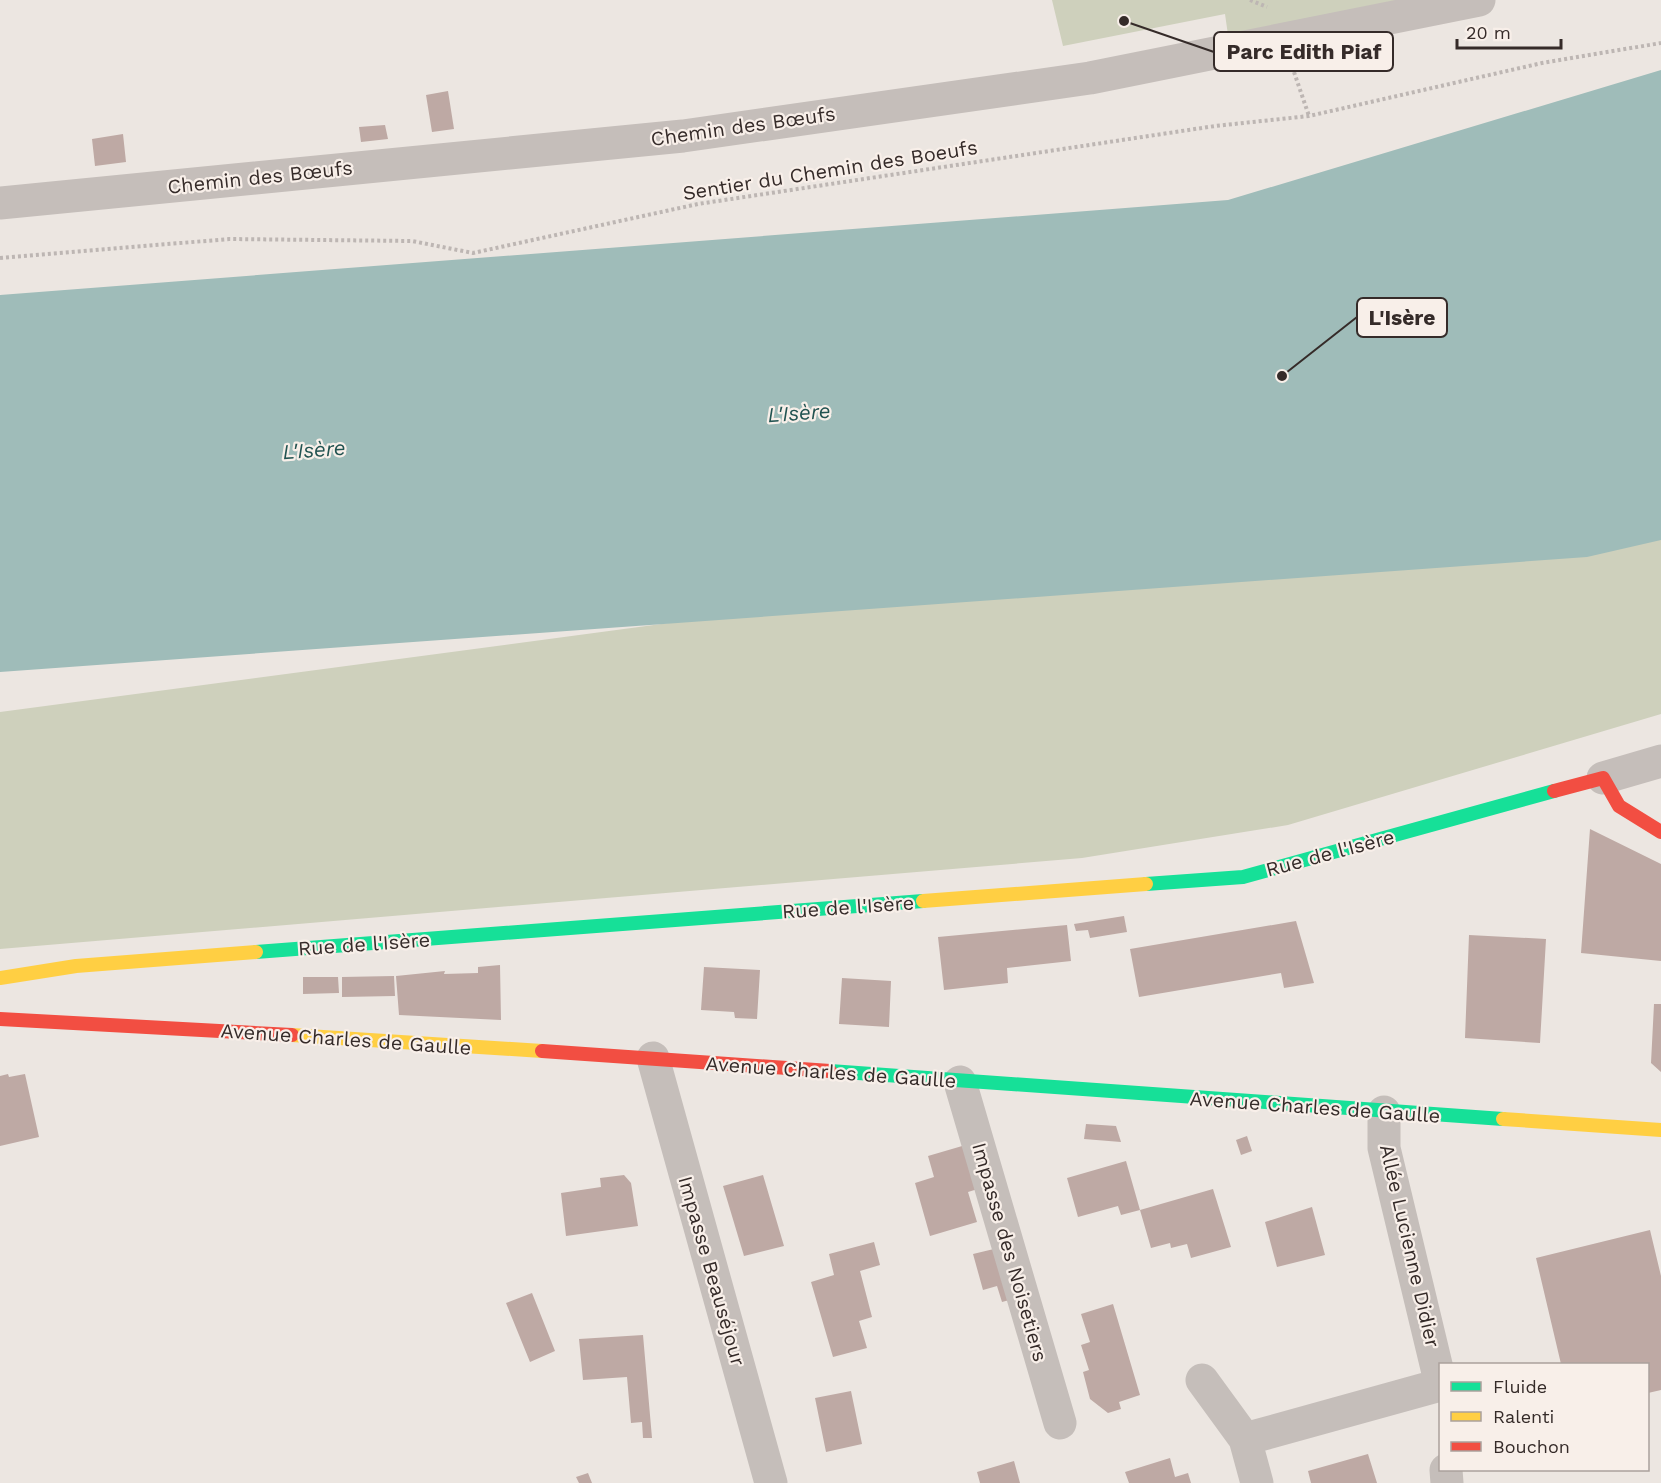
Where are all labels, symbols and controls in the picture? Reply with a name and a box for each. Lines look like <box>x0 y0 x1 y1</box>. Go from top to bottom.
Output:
scale bar <box>1457 12 1560 50</box>
text: 20 m <box>1466 22 1511 43</box>
callout: Parc Edith Piaf <box>1214 32 1393 71</box>
text: Parc Edith Piaf <box>1227 39 1382 64</box>
street label: Chemin des Bœufs <box>649 101 837 151</box>
street label: Sentier du Chemin des Boeufs <box>681 135 979 205</box>
street label: Chemin des Bœufs <box>166 155 354 199</box>
callout: L'Isère <box>1357 298 1447 337</box>
text: L'Isère <box>1369 305 1435 330</box>
water label: L'Isère <box>767 398 831 427</box>
water label: L'Isère <box>282 435 346 464</box>
street label: Rue de l'Isère <box>1263 824 1397 882</box>
street label: Rue de l'Isère <box>781 890 915 924</box>
street label: Rue de l'Isère <box>297 927 431 961</box>
street label: Avenue Charles de Gaulle <box>220 1018 472 1060</box>
street label: Avenue Charles de Gaulle <box>705 1051 957 1093</box>
street label: Avenue Charles de Gaulle <box>1189 1086 1441 1128</box>
street label: Impasse des Noisetiers <box>967 1140 1053 1364</box>
street label: Allée Lucienne Didier <box>1375 1142 1445 1350</box>
street label: Impasse Beauséjour <box>673 1173 751 1369</box>
legend <box>1439 1363 1649 1471</box>
text: Fluide <box>1493 1376 1547 1397</box>
text: Ralenti <box>1493 1406 1554 1427</box>
text: Bouchon <box>1493 1436 1570 1457</box>

